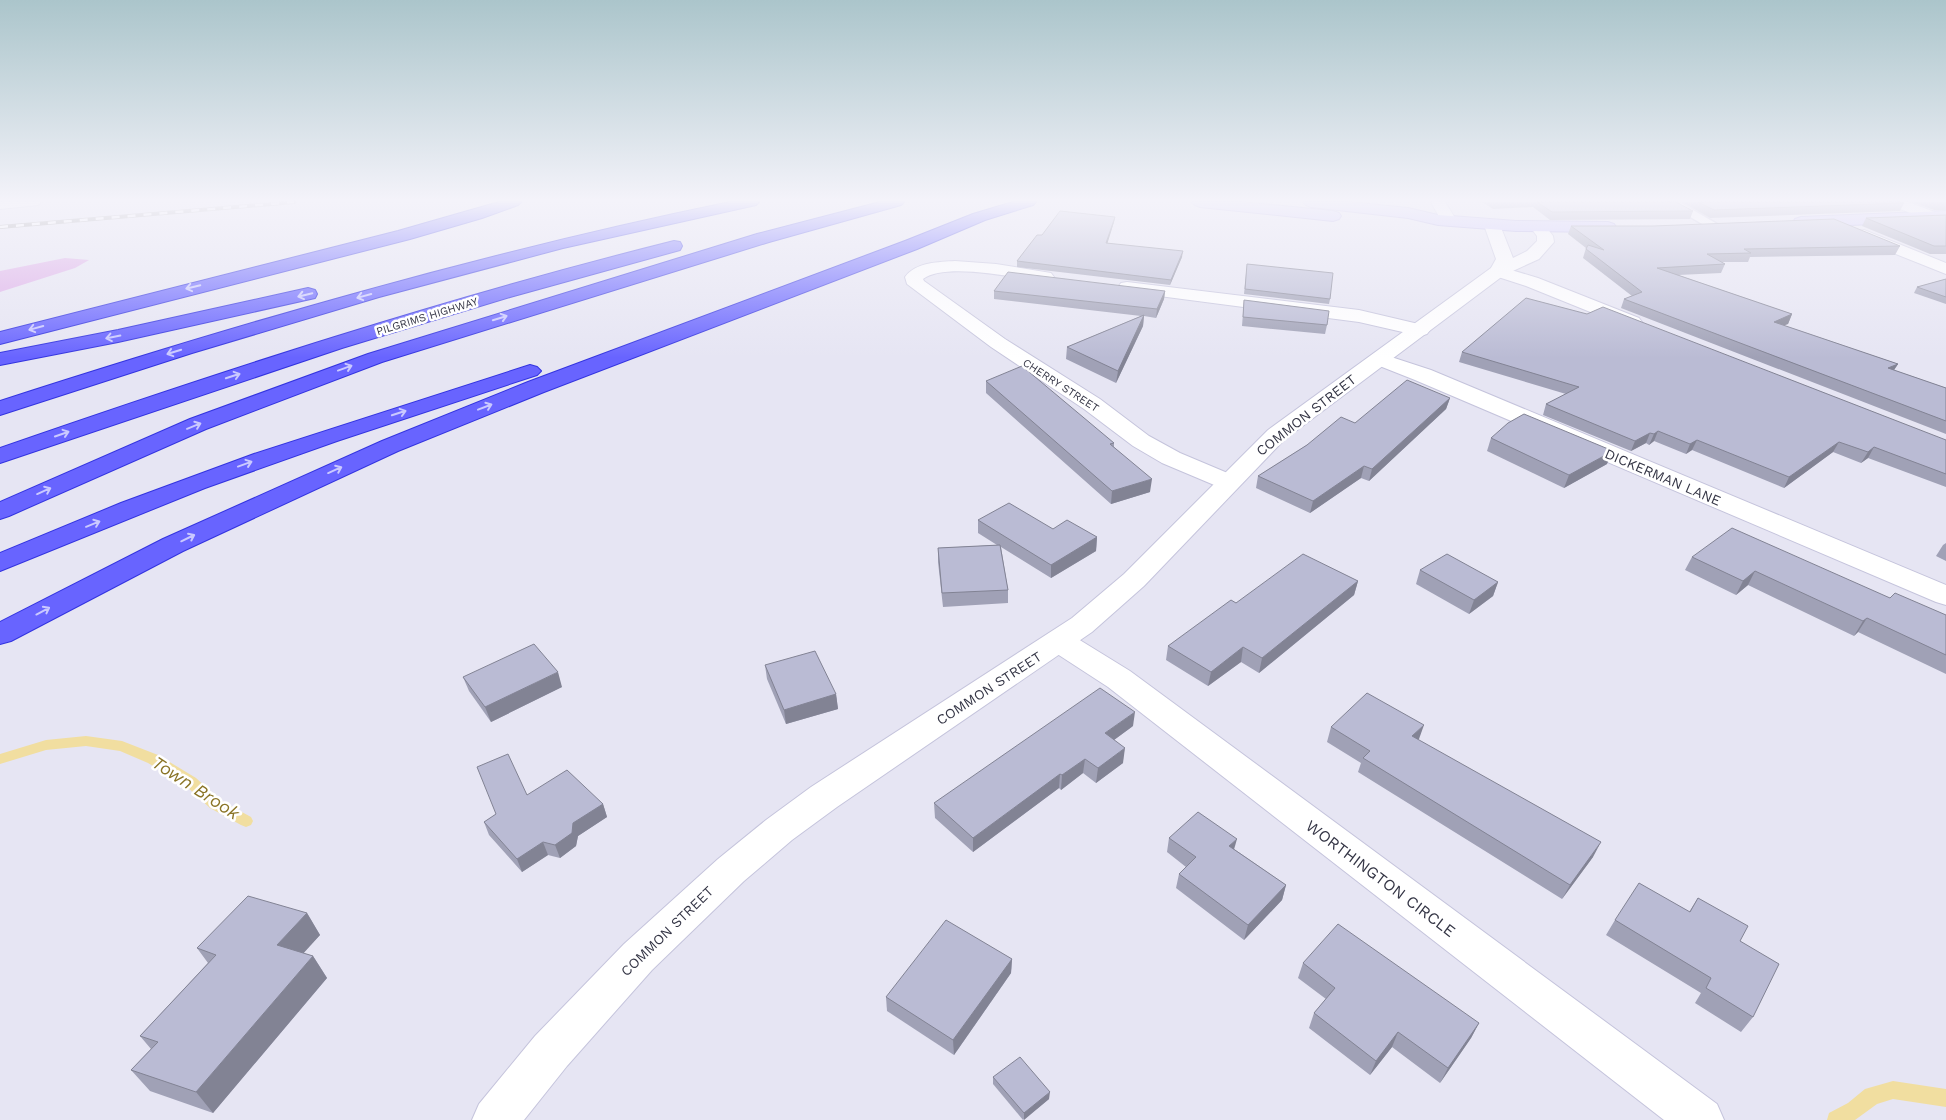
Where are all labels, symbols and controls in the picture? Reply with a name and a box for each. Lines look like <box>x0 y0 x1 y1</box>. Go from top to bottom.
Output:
one-way arrow <box>186 283 202 293</box>
one-way arrow <box>298 291 314 300</box>
one-way arrow <box>356 292 372 301</box>
street label: PILGRIMS HIGHWAY <box>375 295 480 338</box>
one-way arrow <box>491 312 507 322</box>
one-way arrow <box>28 324 44 333</box>
one-way arrow <box>105 333 121 342</box>
one-way arrow <box>167 348 183 358</box>
street label: CHERRY STREET <box>1020 356 1101 415</box>
one-way arrow <box>337 363 353 372</box>
one-way arrow <box>225 371 241 381</box>
street label: COMMON STREET <box>1253 371 1359 459</box>
one-way arrow <box>477 402 492 411</box>
one-way arrow <box>390 408 406 417</box>
one-way arrow <box>185 421 201 430</box>
one-way arrow <box>54 429 70 438</box>
street label: DICKERMAN LANE <box>1603 445 1723 509</box>
one-way arrow <box>237 459 252 468</box>
one-way arrow <box>327 464 342 474</box>
one-way arrow <box>36 485 51 495</box>
one-way arrow <box>85 518 100 528</box>
one-way arrow <box>180 533 195 542</box>
one-way arrow <box>35 606 50 616</box>
street label: COMMON STREET <box>933 648 1045 728</box>
water label: Town Brook <box>149 752 245 824</box>
street label: WORTHINGTON CIRCLE <box>1302 816 1459 941</box>
street label: COMMON STREET <box>618 882 717 979</box>

